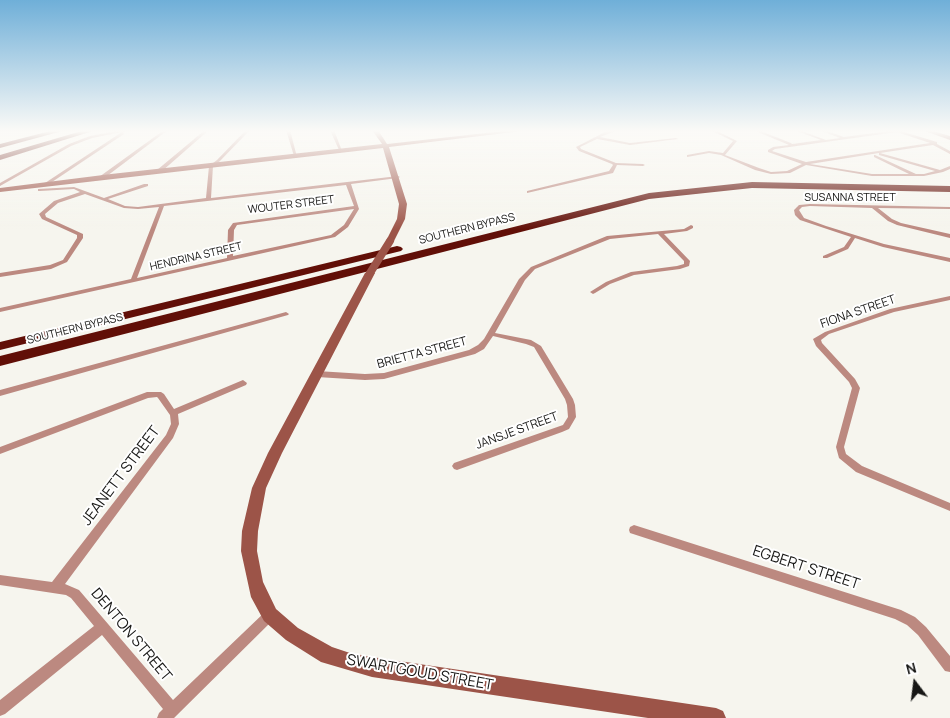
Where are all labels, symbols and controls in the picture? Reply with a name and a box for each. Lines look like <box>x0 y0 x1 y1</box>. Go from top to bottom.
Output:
street label: SUSANNA STREET <box>804 191 896 205</box>
street label: WOUTER STREET <box>247 193 335 217</box>
street label: SOUTHERN BYPASS <box>418 211 516 247</box>
street label: HENDRINA STREET <box>149 240 243 274</box>
street label: FIONA STREET <box>818 292 898 332</box>
street label: SOUTHERN BYPASS <box>26 311 124 347</box>
street label: BRIETTA STREET <box>376 334 468 372</box>
street label: JANSJE STREET <box>474 409 560 453</box>
street label: JEANETT STREET <box>78 423 164 529</box>
street label: EGBERT STREET <box>750 542 862 594</box>
street label: DENTON STREET <box>87 585 175 685</box>
street label: SWARTGOUD STREET <box>345 651 495 695</box>
north arrow <box>890 658 940 708</box>
text: N <box>904 658 918 679</box>

